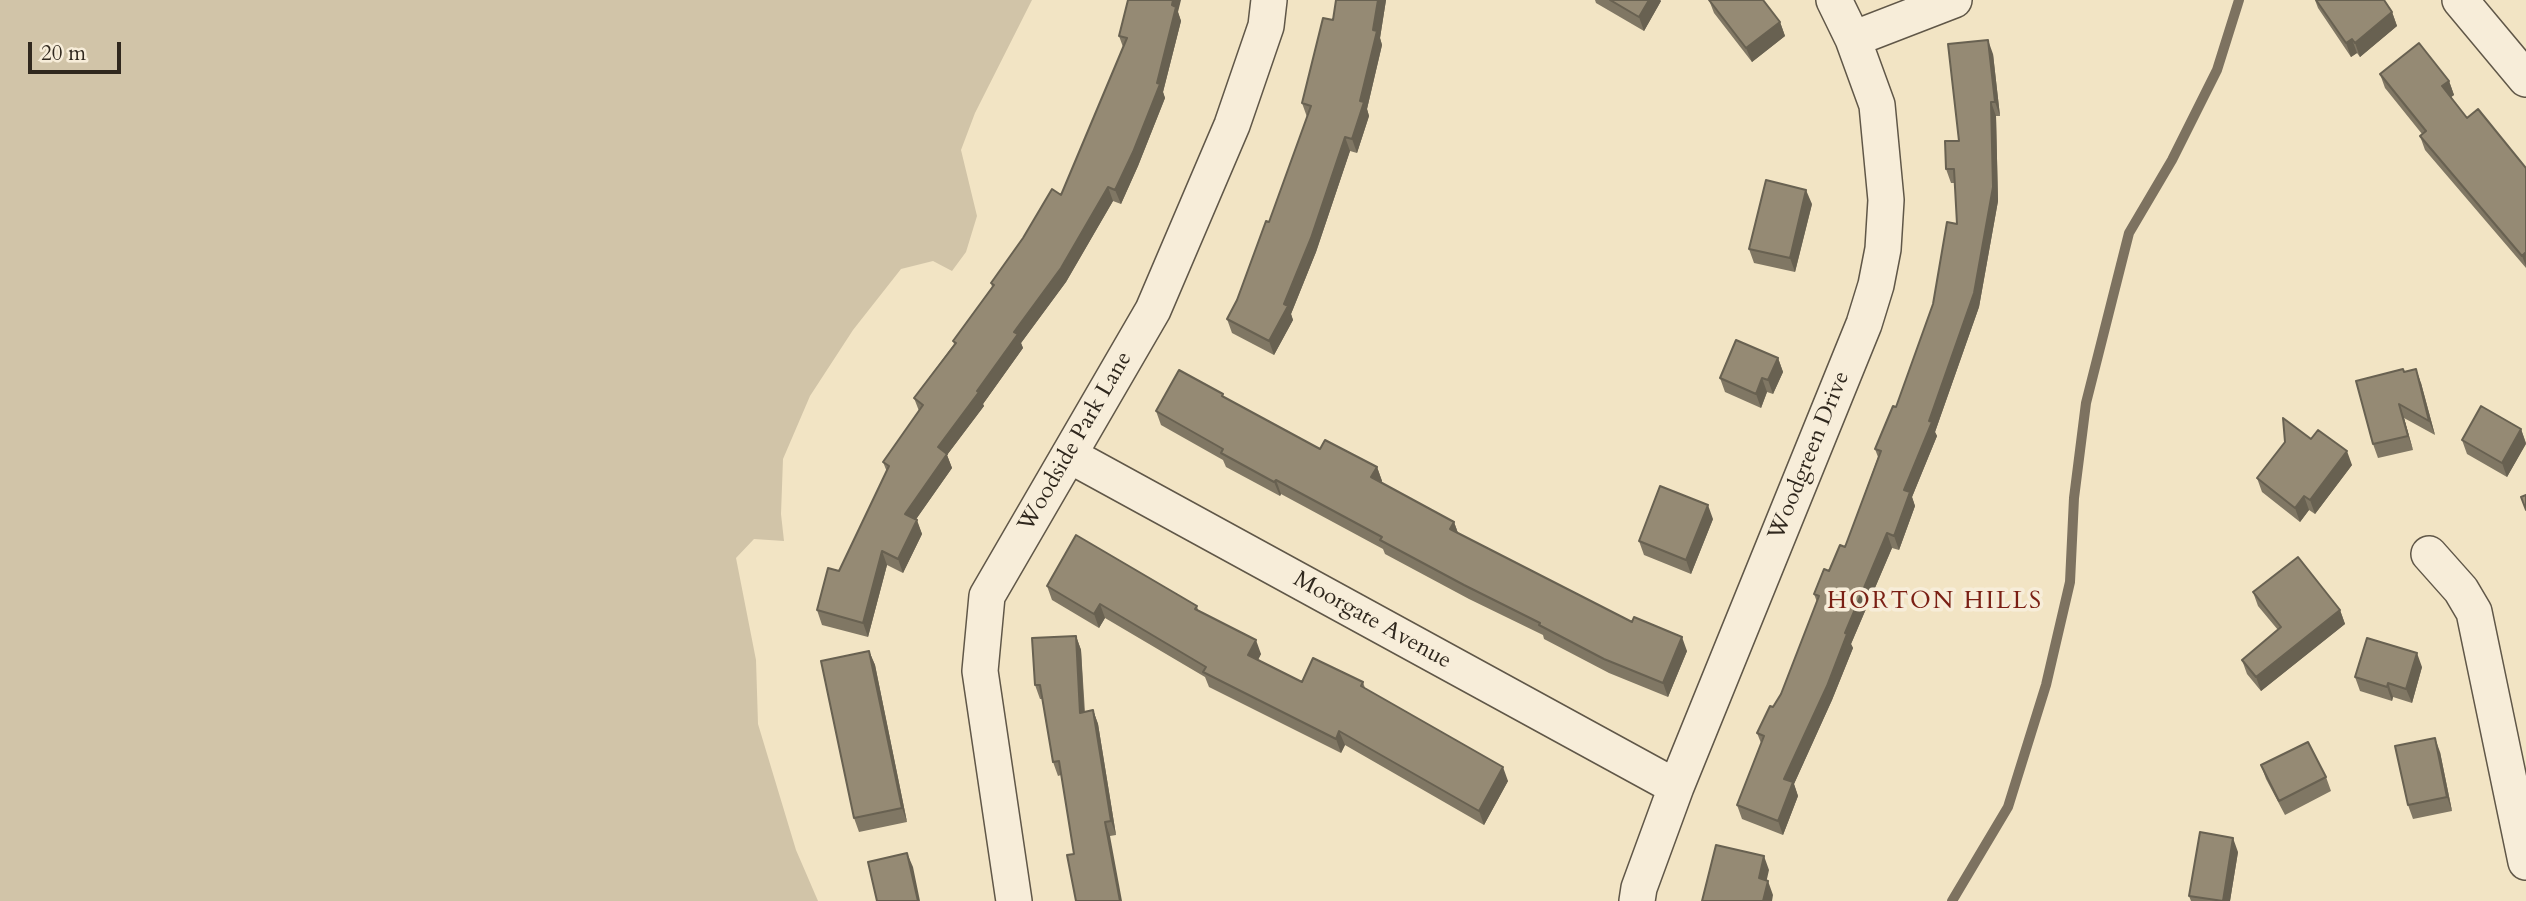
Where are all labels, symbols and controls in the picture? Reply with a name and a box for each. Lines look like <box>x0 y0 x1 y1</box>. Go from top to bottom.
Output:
scale bar <box>32 28 124 72</box>
text: 20 m <box>41 39 86 68</box>
street label: Woodside Park Lane <box>1013 347 1139 537</box>
street label: Woodgreen Drive <box>1764 368 1856 544</box>
street label: Moorgate Avenue <box>1288 566 1456 676</box>
district label: HORTON HILLS <box>1828 588 2042 616</box>

